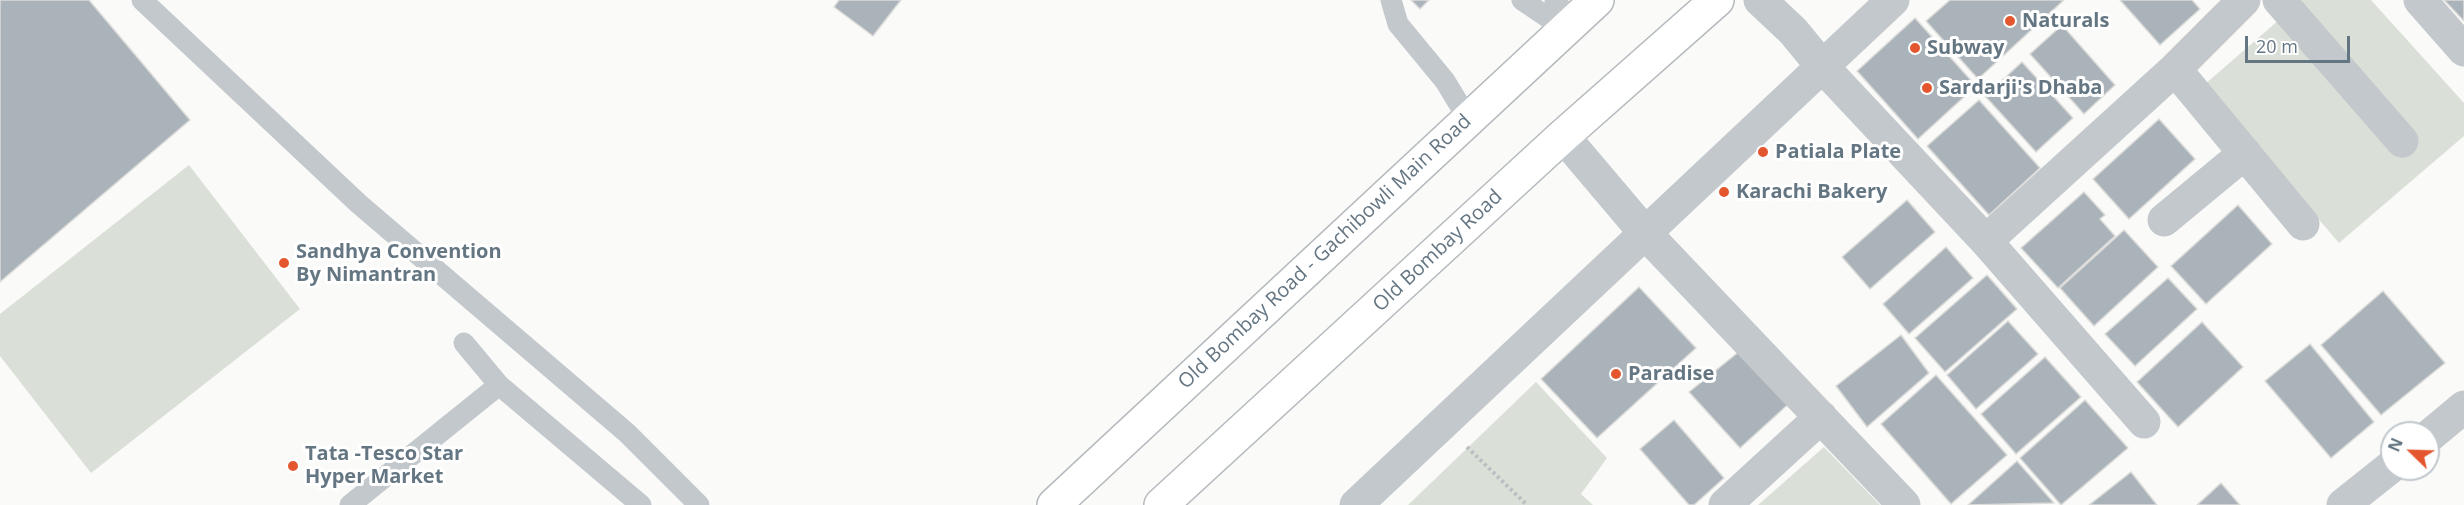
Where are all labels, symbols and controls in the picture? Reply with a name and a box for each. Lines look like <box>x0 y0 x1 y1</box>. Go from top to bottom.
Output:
place label: Naturals <box>2022 9 2109 33</box>
marker: Naturals <box>2003 14 2017 28</box>
scale bar <box>2248 24 2353 62</box>
text: 20 m <box>2256 34 2298 58</box>
place label: Subway <box>1927 36 2004 60</box>
marker: Subway <box>1908 41 1922 55</box>
place label: Sardarji's Dhaba <box>1939 76 2102 100</box>
marker: Sardarji's Dhaba <box>1920 81 1934 95</box>
street label: Old Bombay Road - Gachibowli Main Road <box>1174 110 1476 394</box>
place label: Patiala Plate <box>1775 140 1901 164</box>
marker: Patiala Plate <box>1756 145 1770 159</box>
place label: Karachi Bakery <box>1736 180 1887 204</box>
street label: Old Bombay Road <box>1368 185 1508 317</box>
marker: Karachi Bakery <box>1717 185 1731 199</box>
place label: Sandhya Convention By Nimantran <box>296 240 502 287</box>
marker: Sandhya Convention By Nimantran <box>277 256 291 270</box>
place label: Paradise <box>1628 362 1714 386</box>
marker: Paradise <box>1609 367 1623 381</box>
north arrow <box>2380 421 2440 481</box>
text: N <box>2383 434 2408 455</box>
place label: Tata -Tesco Star Hyper Market <box>305 442 463 489</box>
marker: Tata -Tesco Star Hyper Market <box>286 459 300 473</box>

